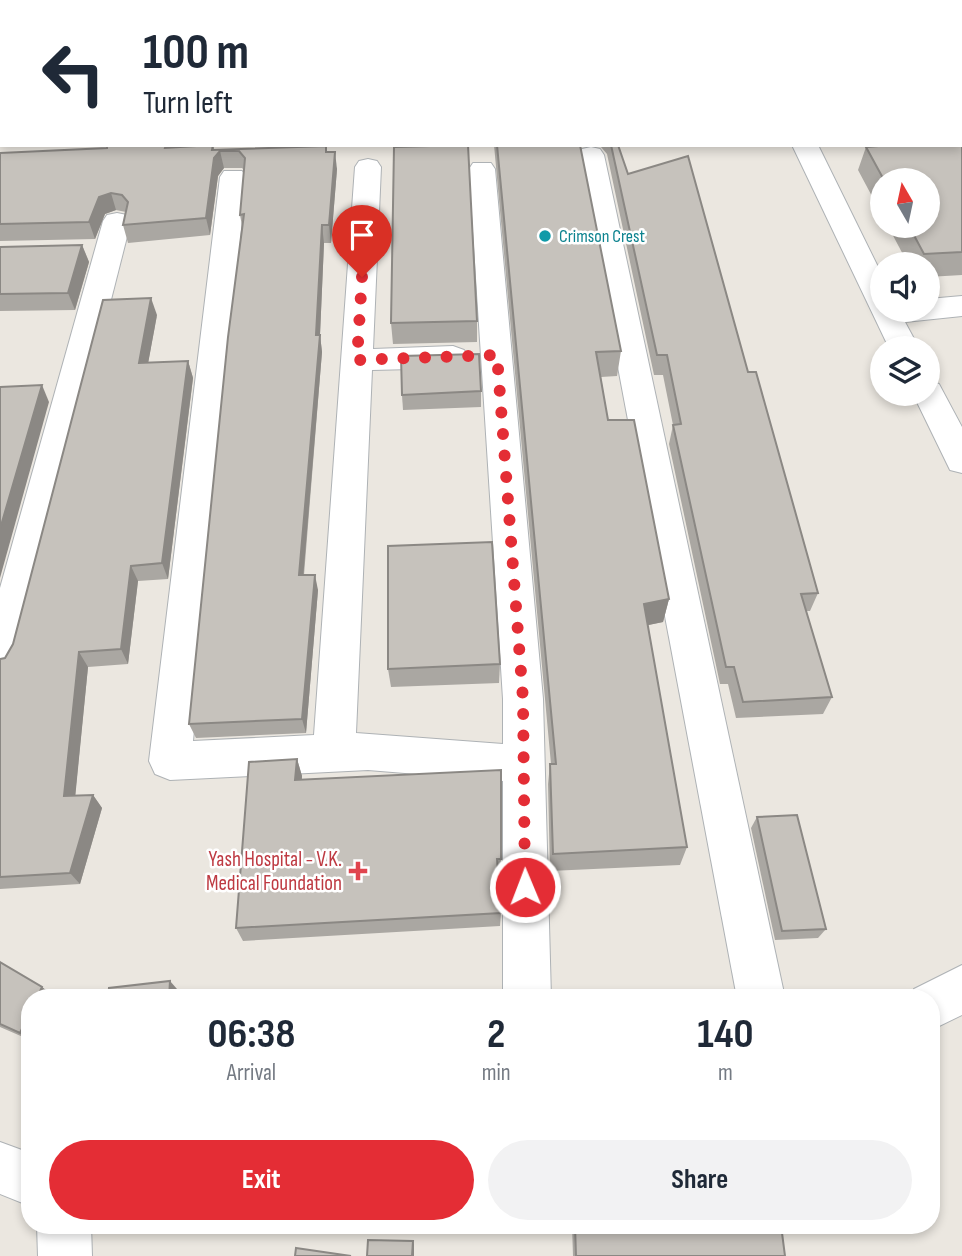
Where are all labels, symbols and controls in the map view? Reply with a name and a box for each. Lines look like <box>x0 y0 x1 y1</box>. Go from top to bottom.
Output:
text: 100 m <box>143 24 249 83</box>
icon: left <box>28 28 119 119</box>
text: Turn left <box>143 84 233 123</box>
north arrow <box>870 168 940 238</box>
map controls <box>870 168 940 406</box>
pin <box>332 205 392 277</box>
icon: arrive <box>343 216 381 254</box>
place label: Crimson Crest <box>559 226 645 247</box>
marker: Crimson Crest <box>537 228 553 244</box>
button: sound <box>870 252 940 322</box>
button: layers <box>870 336 940 406</box>
place label: Yash Hospital - V.K. Medical Foundation <box>206 847 342 896</box>
position arrow <box>488 850 562 924</box>
marker: Yash Hospital - V.K. Medical Foundation <box>348 861 368 881</box>
text: 06:38 <box>207 1009 295 1060</box>
text: 2 <box>487 1009 505 1060</box>
text: 140 <box>697 1009 753 1060</box>
text: Arrival <box>227 1059 276 1087</box>
text: min <box>482 1059 511 1087</box>
text: m <box>718 1059 733 1087</box>
button: Exit <box>49 1140 474 1220</box>
button: Share <box>488 1140 912 1220</box>

